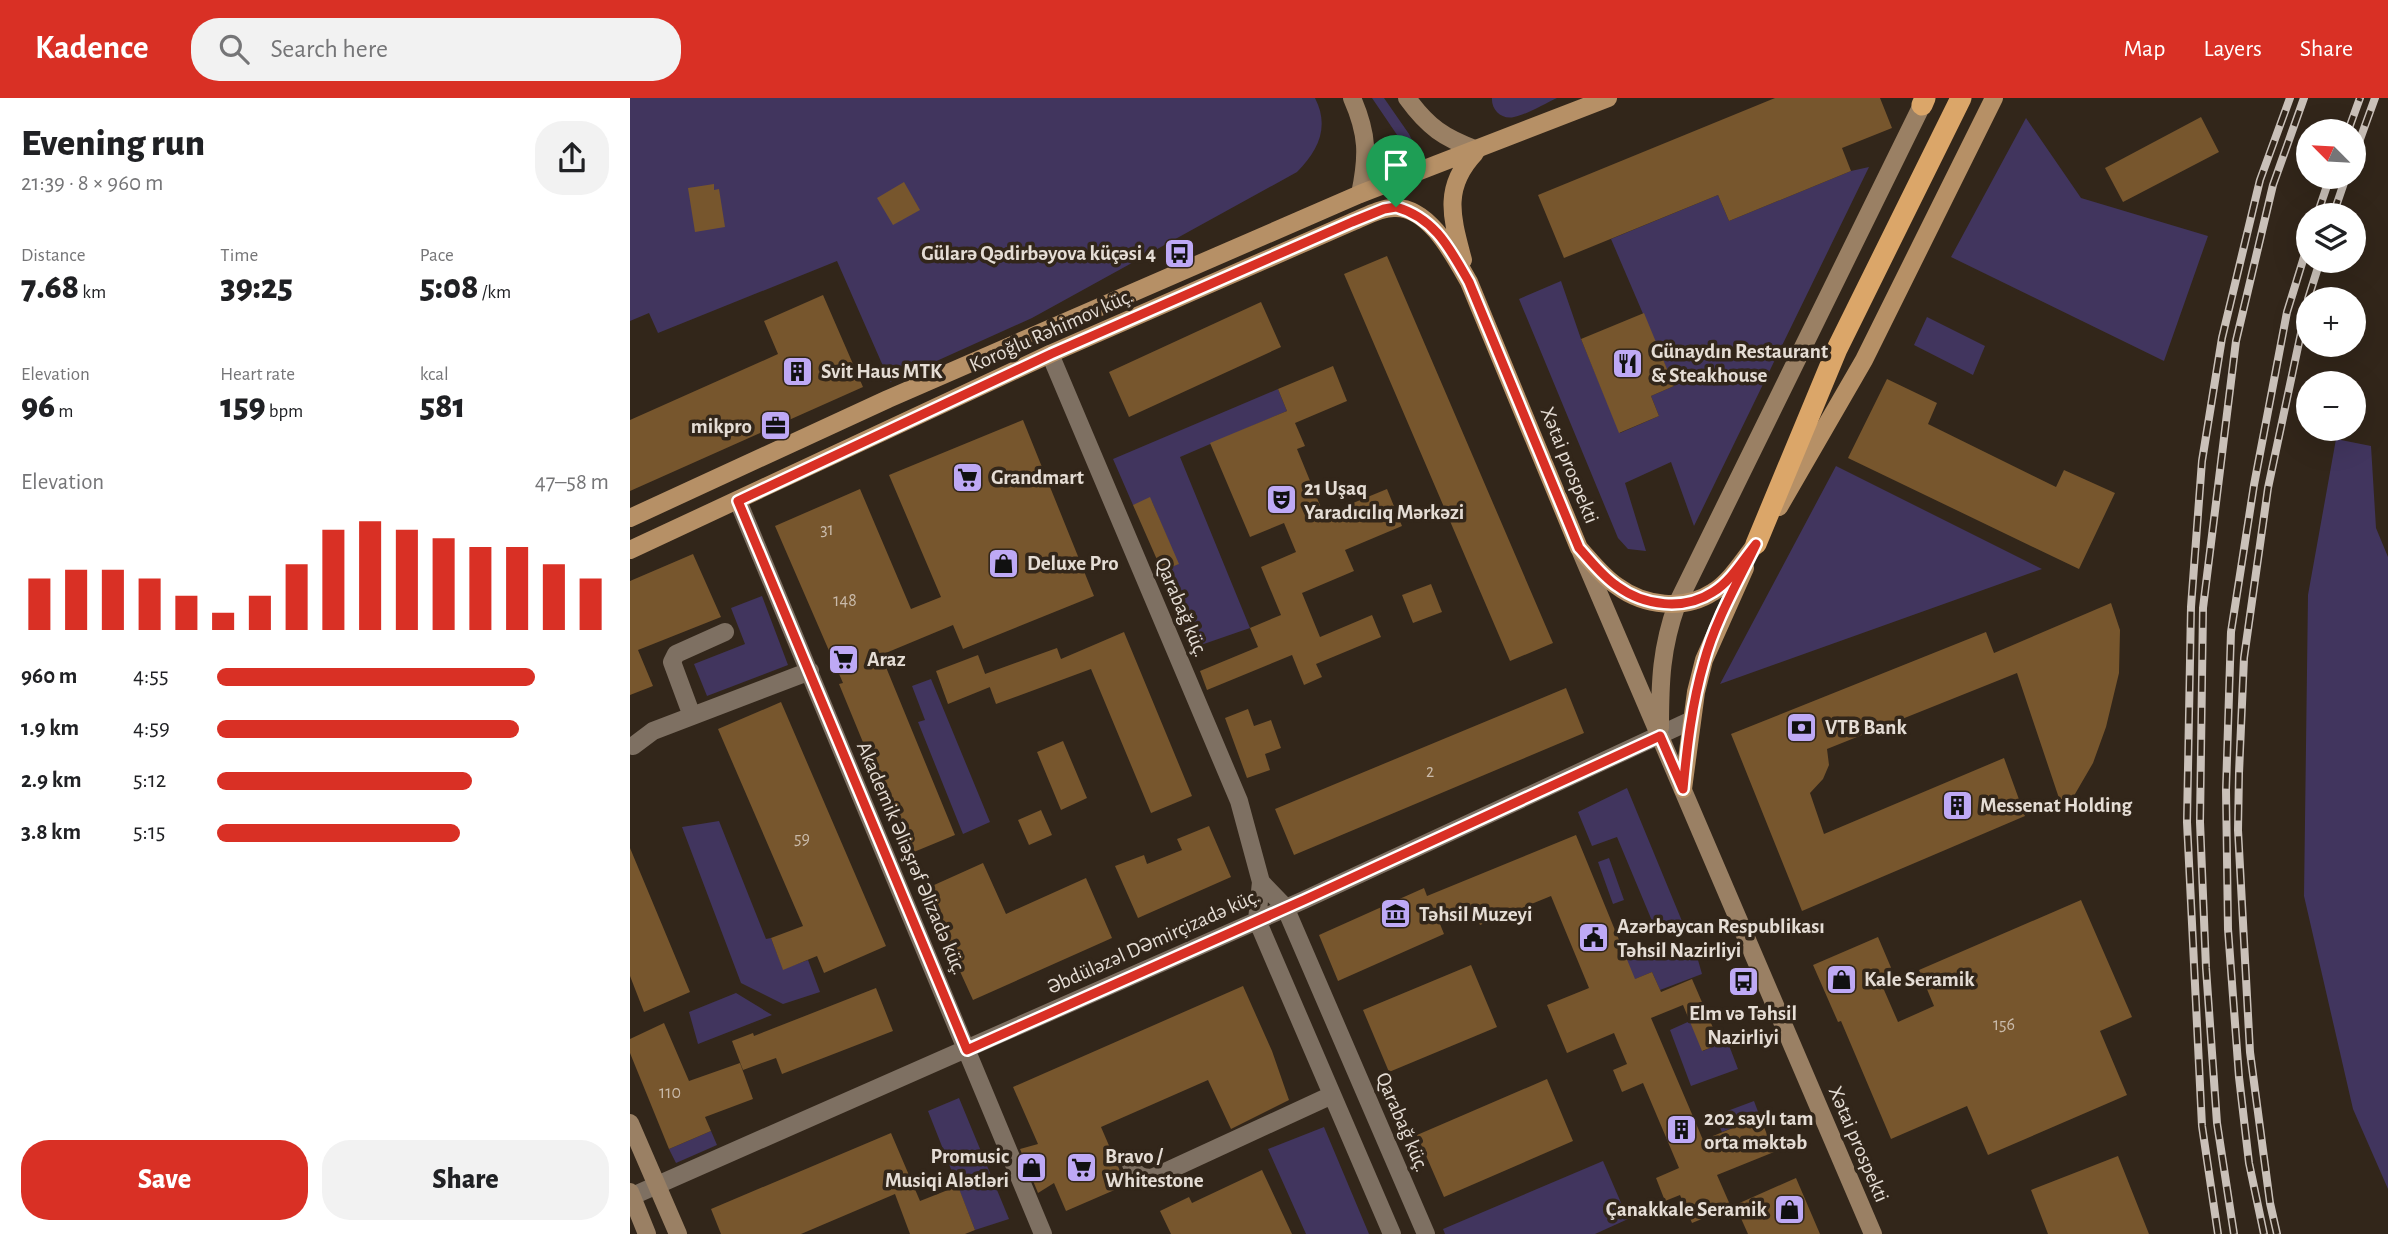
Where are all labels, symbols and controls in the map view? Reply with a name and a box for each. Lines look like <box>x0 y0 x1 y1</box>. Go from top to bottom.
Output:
search box <box>191 18 681 81</box>
icon: search <box>215 30 253 68</box>
text: Kadence <box>35 32 149 65</box>
text: Search here <box>271 36 388 62</box>
text: Map <box>2123 37 2165 61</box>
text: Layers <box>2203 37 2262 61</box>
text: Share <box>2300 37 2353 61</box>
north arrow <box>2296 119 2366 189</box>
map controls <box>2296 119 2366 441</box>
button: share <box>535 121 609 195</box>
text: Evening run <box>21 125 205 163</box>
pin <box>1366 135 1426 207</box>
icon: arrive <box>1377 146 1415 184</box>
text: 21:39 · 8 × 960 m <box>21 172 163 195</box>
button: layers <box>2296 203 2366 273</box>
bus stop icon: Gülarə Qədirbəyova küçəsi 4 <box>1162 236 1196 270</box>
place label: Gülarə Qədirbəyova küçəsi 4 <box>921 243 1156 265</box>
text: Distance <box>21 246 85 265</box>
text: Time <box>220 246 258 265</box>
text: Pace <box>420 246 454 265</box>
text: 7.68 <box>21 270 79 305</box>
text: 39:25 <box>220 270 293 305</box>
text: 5:08 <box>420 270 479 305</box>
text: km <box>79 283 106 302</box>
text: /km <box>479 283 511 302</box>
street label: Koroğlu Rəhimov küç. <box>966 285 1136 376</box>
button: + <box>2296 287 2366 357</box>
place label: Günaydın Restaurant & Steakhouse <box>1651 341 1828 386</box>
restaurant icon: Günaydın Restaurant & Steakhouse <box>1611 346 1645 380</box>
building icon: Svit Haus MTK <box>781 354 815 388</box>
place label: Svit Haus MTK <box>821 361 943 382</box>
text: Elevation <box>21 365 90 384</box>
text: Heart rate <box>220 365 295 384</box>
text: kcal <box>420 365 449 384</box>
button: − <box>2296 371 2366 441</box>
text: 96 <box>21 389 55 424</box>
text: 159 <box>220 389 266 424</box>
text: 581 <box>420 389 465 424</box>
text: m <box>55 402 74 421</box>
text: bpm <box>266 402 303 421</box>
street label: Xətai prospekti <box>1537 404 1602 527</box>
office icon: mikpro <box>758 409 792 443</box>
place label: mikpro <box>691 416 752 437</box>
supermarket icon: Grandmart <box>951 460 985 494</box>
place label: Grandmart <box>991 467 1084 488</box>
text: Elevation <box>21 471 104 494</box>
text: 47–58 m <box>535 471 609 494</box>
place label: 21 Uşaq Yaradıcılıq Mərkəzi <box>1304 478 1464 523</box>
theatre icon: 21 Uşaq Yaradıcılıq Mərkəzi <box>1264 483 1298 517</box>
house number: 31 <box>820 521 834 539</box>
shop icon: Deluxe Pro <box>987 546 1021 580</box>
place label: Deluxe Pro <box>1027 553 1119 574</box>
street label: Qarabağ küç. <box>1151 554 1212 660</box>
house number: 148 <box>833 592 857 610</box>
supermarket icon: Araz <box>827 642 861 676</box>
place label: Araz <box>867 649 906 670</box>
text: 960 m <box>21 665 77 688</box>
text: 4:55 <box>133 665 169 688</box>
bank icon: VTB Bank <box>1785 710 1819 744</box>
text: 1.9 km <box>21 717 79 740</box>
text: 4:59 <box>133 717 170 740</box>
place label: VTB Bank <box>1825 717 1907 738</box>
street label: Akademik Əliəşrəf Əlizadə küç. <box>853 739 970 978</box>
house number: 2 <box>1426 763 1434 781</box>
text: 2.9 km <box>21 769 82 792</box>
text: 5:12 <box>133 769 166 792</box>
building icon: Messenat Holding <box>1940 788 1974 822</box>
place label: Messenat Holding <box>1980 795 2133 816</box>
text: 3.8 km <box>21 821 81 844</box>
text: 5:15 <box>133 821 165 844</box>
house number: 59 <box>794 830 810 848</box>
street label: Əbdüləzəl DƏmirçizadə küç. <box>1044 885 1263 998</box>
museum icon: Təhsil Muzeyi <box>1379 897 1413 931</box>
place label: Təhsil Muzeyi <box>1419 904 1532 925</box>
place label: Azərbaycan Respublikası Təhsil Nazirliyi <box>1617 916 1825 961</box>
public building icon: Azərbaycan Respublikası Təhsil Nazirliyi <box>1577 921 1611 955</box>
shop icon: Kale Seramik <box>1824 962 1858 996</box>
bus stop icon: Elm və Təhsil Nazirliyi <box>1726 964 1760 998</box>
place label: Kale Seramik <box>1864 969 1975 990</box>
place label: Elm və Təhsil Nazirliyi <box>1689 1003 1797 1048</box>
house number: 156 <box>1993 1016 2015 1034</box>
street label: Qarabağ küç. <box>1372 1069 1433 1175</box>
street label: Xətai prospekti <box>1825 1083 1892 1205</box>
house number: 110 <box>659 1084 681 1102</box>
place label: 202 saylı tam orta məktəb <box>1704 1108 1814 1153</box>
building icon: 202 saylı tam orta məktəb <box>1664 1113 1698 1147</box>
button: Save <box>21 1140 308 1220</box>
button: Share <box>322 1140 609 1220</box>
place label: Promusic Musiqi Alətləri <box>885 1146 1009 1191</box>
place label: Bravo / Whitestone <box>1105 1146 1204 1191</box>
shop icon: Promusic Musiqi Alətləri <box>1015 1151 1049 1185</box>
supermarket icon: Bravo / Whitestone <box>1065 1151 1099 1185</box>
shop icon: Çanakkale Seramik <box>1773 1192 1807 1226</box>
place label: Çanakkale Seramik <box>1606 1199 1768 1220</box>

